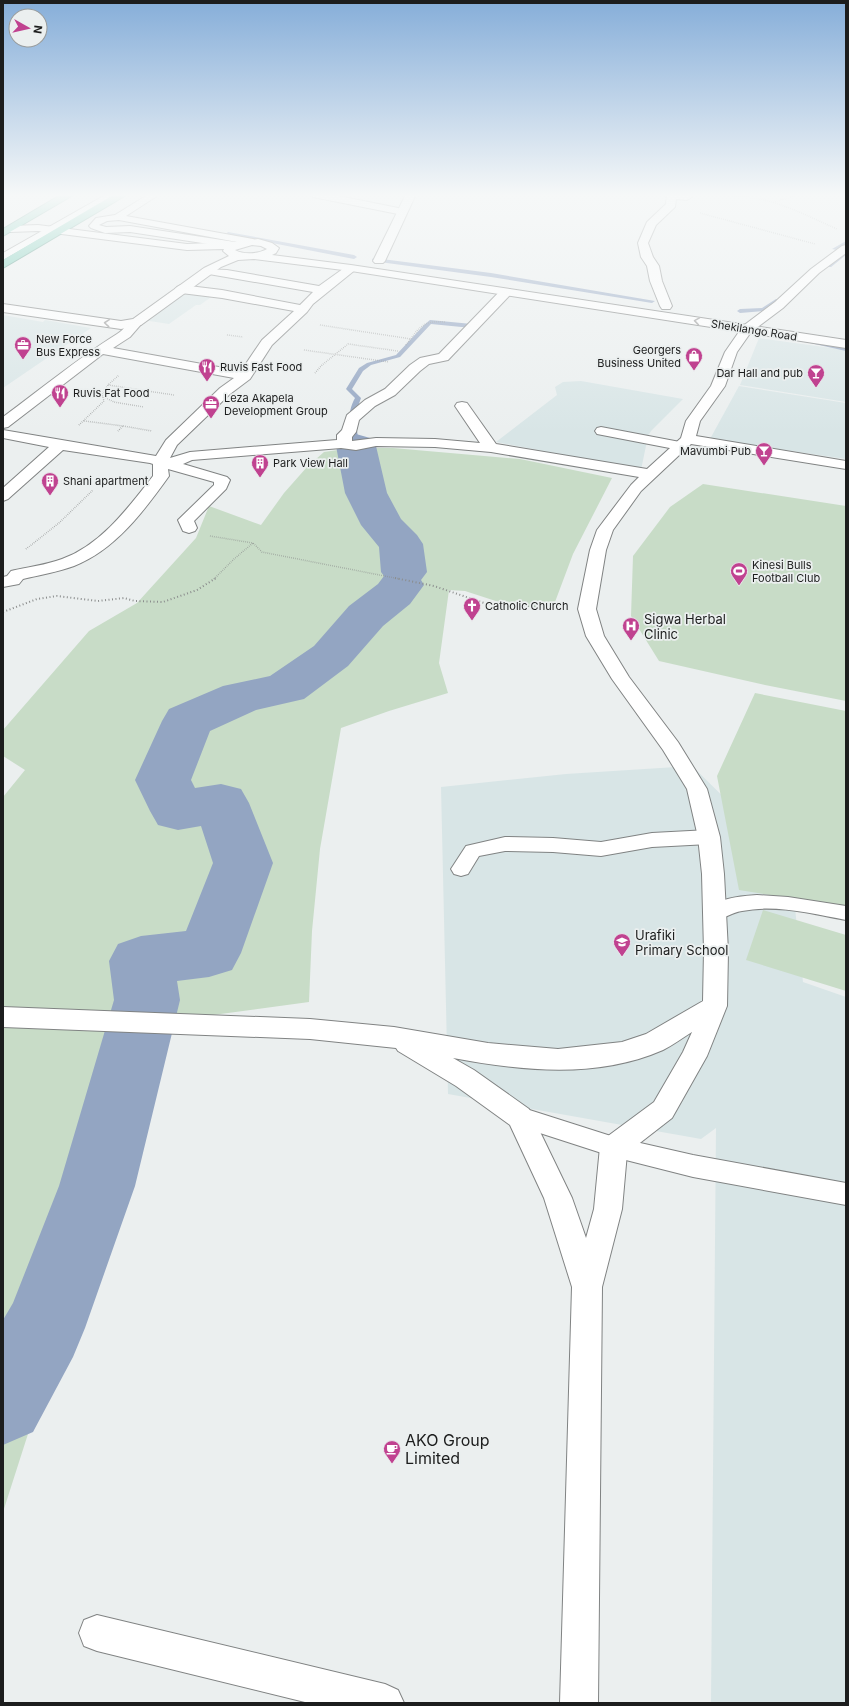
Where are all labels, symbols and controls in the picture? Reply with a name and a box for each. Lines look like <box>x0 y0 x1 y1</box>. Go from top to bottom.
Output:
north arrow <box>8 8 48 48</box>
text: N <box>30 24 45 35</box>
street label: Shekilango Road <box>710 316 798 344</box>
one-way arrow <box>694 317 700 326</box>
one-way arrow <box>104 319 110 328</box>
place label: New Force Bus Express <box>36 332 100 359</box>
office icon: New Force Bus Express <box>13 335 33 360</box>
place label: Georgers Business United <box>597 343 681 370</box>
shop icon: Georgers Business United <box>684 346 704 371</box>
restaurant icon: Ruvis Fast Food <box>197 357 217 382</box>
place label: Ruvis Fast Food <box>220 360 302 374</box>
bar icon: Dar Hall and pub <box>806 363 826 388</box>
place label: Dar Hall and pub <box>716 366 803 380</box>
restaurant icon: Ruvis Fat Food <box>50 383 70 408</box>
place label: Ruvis Fat Food <box>73 386 149 400</box>
place label: Leza Akapela Development Group <box>224 391 328 418</box>
office icon: Leza Akapela Development Group <box>201 394 221 419</box>
bar icon: Mavumbi Pub <box>754 441 774 466</box>
place label: Mavumbi Pub <box>680 444 751 458</box>
building icon: Park View Hall <box>250 453 270 478</box>
place label: Park View Hall <box>273 456 348 470</box>
building icon: Shani apartment <box>40 471 60 496</box>
place label: Shani apartment <box>63 474 149 488</box>
place label: Kinesi Bulls Football Club <box>752 558 820 585</box>
sports icon: Kinesi Bulls Football Club <box>729 561 749 586</box>
church icon: Catholic Church <box>462 596 482 621</box>
place label: Catholic Church <box>485 599 568 613</box>
place label: Sigwa Herbal Clinic <box>644 611 726 642</box>
hospital icon: Sigwa Herbal Clinic <box>621 616 641 641</box>
place label: Urafiki Primary School <box>635 927 729 958</box>
school or university icon: Urafiki Primary School <box>612 932 632 957</box>
place label: AKO Group Limited <box>405 1430 490 1468</box>
cafe icon: AKO Group Limited <box>382 1439 402 1464</box>

